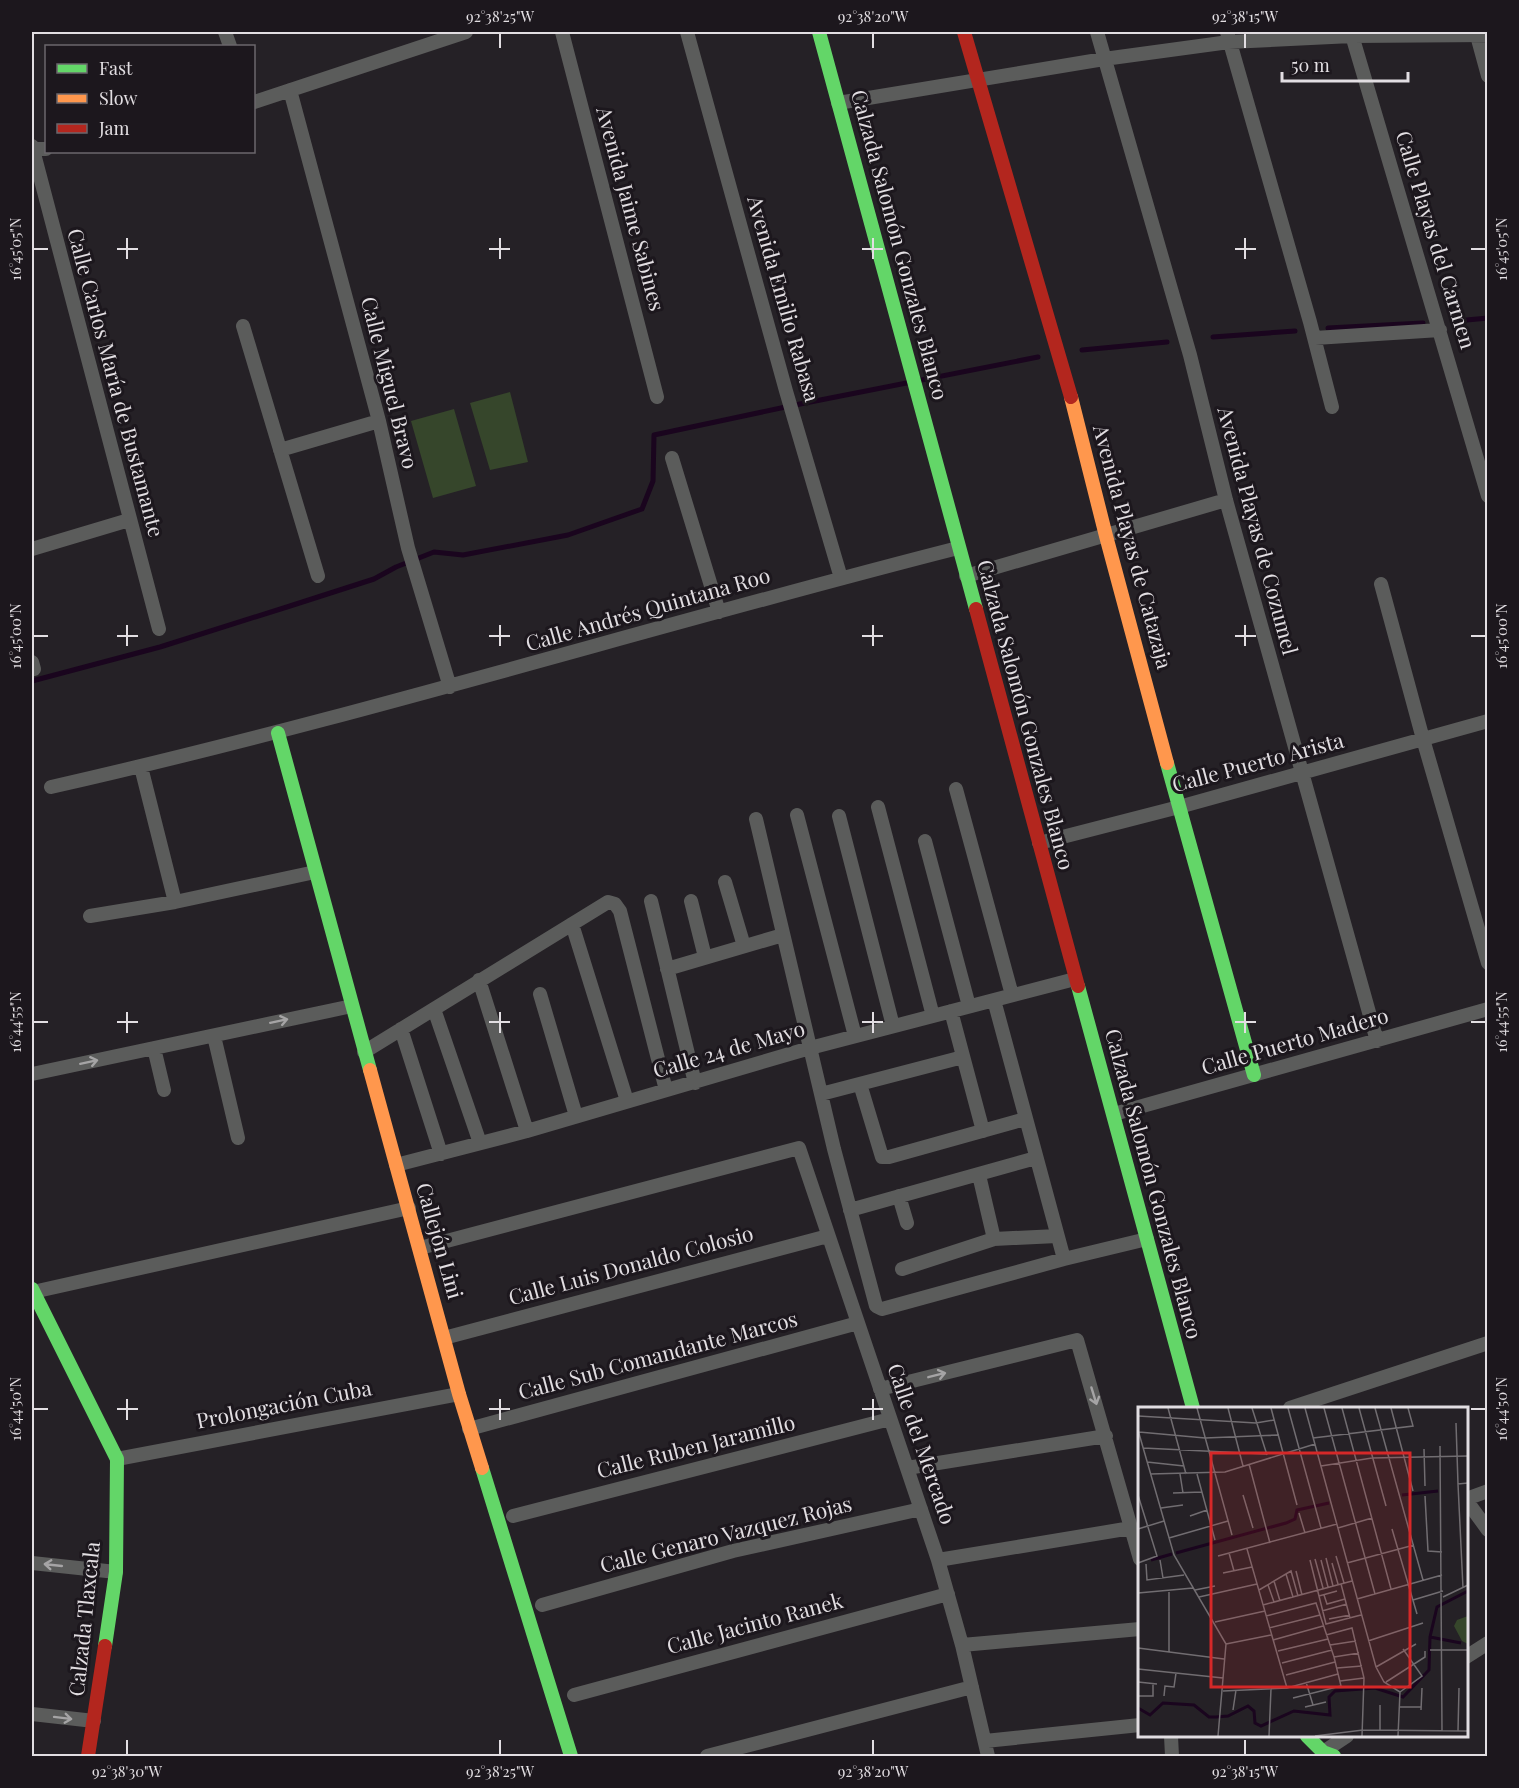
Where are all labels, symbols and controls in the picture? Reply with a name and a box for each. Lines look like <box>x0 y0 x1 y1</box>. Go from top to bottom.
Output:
text: 92°38'25"W <box>466 6 534 26</box>
text: 92°38'20"W <box>838 6 909 26</box>
text: 92°38'15"W <box>1212 6 1278 26</box>
legend <box>45 45 255 153</box>
scale bar <box>1282 45 1408 83</box>
text: 50 m <box>1291 53 1330 77</box>
text: Fast <box>99 56 133 80</box>
text: Slow <box>99 86 137 110</box>
street label: Calzada Salomón Gonzales Blanco <box>846 86 956 403</box>
street label: Avenida Jaime Sabines <box>591 102 673 314</box>
text: Jam <box>98 116 129 140</box>
street label: Calle Playas del Carmen <box>1390 127 1484 352</box>
street label: Avenida Emilio Rabasa <box>742 191 828 405</box>
text: 16°45'05"N <box>5 217 25 281</box>
text: 16°45'05"N <box>1491 217 1511 281</box>
street label: Calle Carlos María de Bustamante <box>62 225 172 540</box>
street label: Calle Miguel Bravo <box>356 294 426 471</box>
street label: Avenida Playas de Cozumel <box>1212 402 1306 658</box>
street label: Avenida Playas de Catazaja <box>1088 420 1180 672</box>
street label: Calzada Salomón Gonzales Blanco <box>972 556 1082 873</box>
street label: Calle Andrés Quintana Roo <box>522 560 773 656</box>
text: 16°45'00"N <box>5 603 25 669</box>
text: 16°45'00"N <box>1491 603 1511 669</box>
street label: Calle Puerto Arista <box>1169 725 1347 797</box>
text: 16°44'55"N <box>5 991 25 1053</box>
text: 16°44'55"N <box>1491 991 1511 1053</box>
street label: Calle Puerto Madero <box>1198 1000 1391 1080</box>
street label: Calle 24 de Mayo <box>649 1013 808 1083</box>
one-way arrow <box>270 1015 289 1027</box>
street label: Calzada Salomón Gonzales Blanco <box>1100 1025 1210 1342</box>
one-way arrow <box>78 1056 98 1067</box>
street label: Callejón Lini <box>411 1179 471 1302</box>
street label: Calle Luis Donaldo Colosio <box>505 1218 756 1310</box>
street label: Calle Sub Comandante Marcos <box>515 1303 800 1405</box>
street label: Calle del Mercado <box>882 1359 964 1528</box>
one-way arrow <box>927 1368 946 1380</box>
street label: Prolongación Cuba <box>194 1372 374 1434</box>
text: 16°44'50"N <box>5 1377 25 1441</box>
text: 16°44'50"N <box>1491 1377 1511 1441</box>
one-way arrow <box>1089 1386 1100 1405</box>
street label: Calle Ruben Jaramillo <box>593 1407 798 1483</box>
inset map <box>1138 1407 1468 1737</box>
street label: Calle Genaro Vazquez Rojas <box>597 1488 854 1578</box>
street label: Calzada Tlaxcala <box>61 1539 105 1698</box>
one-way arrow <box>43 1560 63 1571</box>
street label: Calle Jacinto Ranek <box>663 1585 846 1659</box>
one-way arrow <box>53 1712 72 1723</box>
text: 92°38'30"W <box>92 1761 162 1781</box>
text: 92°38'25"W <box>466 1761 534 1781</box>
text: 92°38'20"W <box>838 1761 909 1781</box>
text: 92°38'15"W <box>1212 1761 1278 1781</box>

